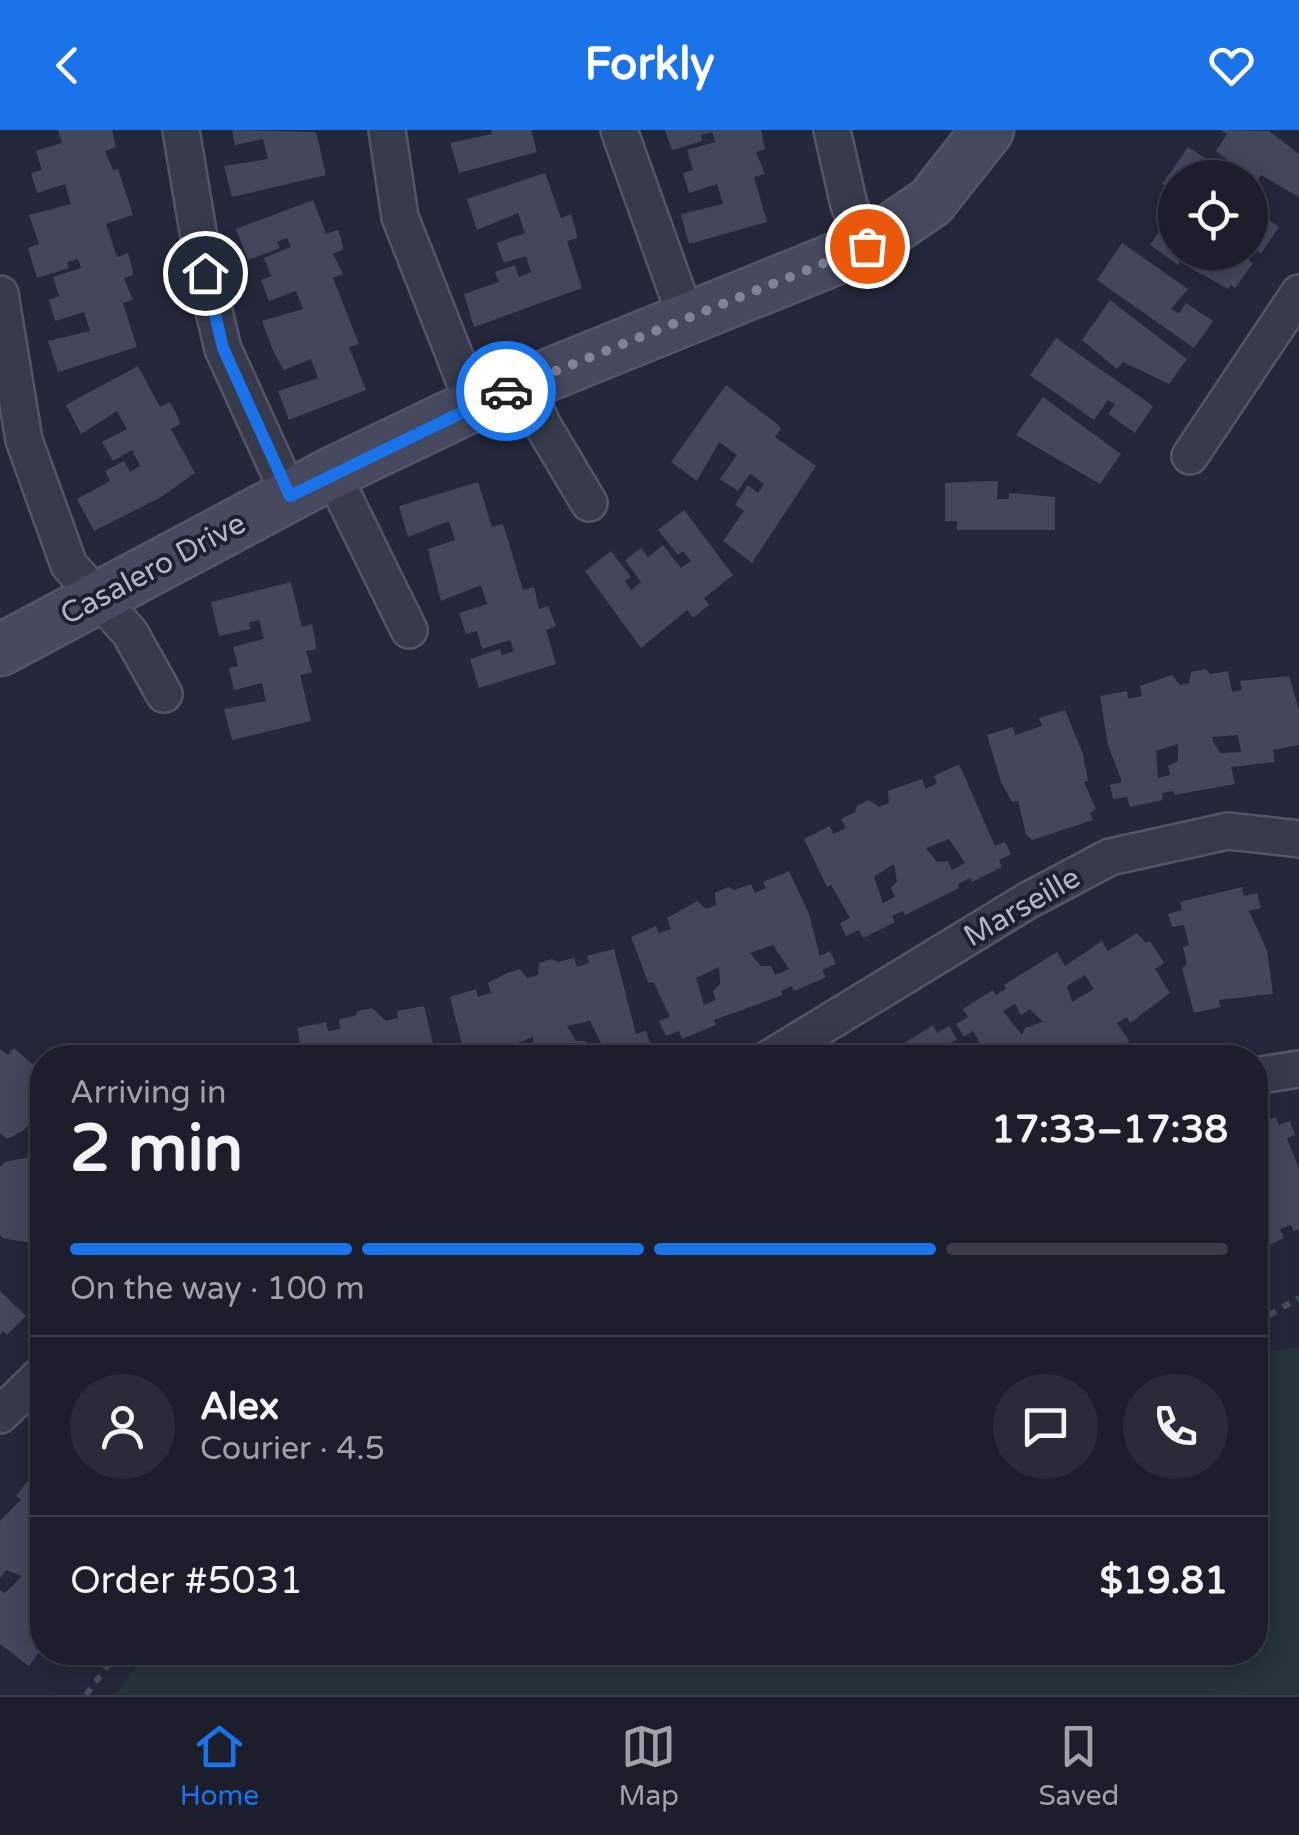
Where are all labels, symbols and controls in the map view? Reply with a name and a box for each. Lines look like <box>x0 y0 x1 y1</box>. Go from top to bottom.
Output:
icon: back <box>40 38 95 93</box>
text: Forkly <box>584 38 715 92</box>
icon: heart <box>1204 38 1259 93</box>
map controls <box>1158 160 1268 270</box>
button: locate <box>1158 160 1268 270</box>
pin <box>825 204 910 289</box>
icon: bag <box>840 219 895 274</box>
pin <box>163 231 248 316</box>
icon: home <box>178 246 233 301</box>
courier <box>456 341 556 441</box>
icon: car <box>479 364 534 419</box>
street label: Casalero Drive <box>54 505 252 633</box>
street label: Marseille <box>957 859 1087 955</box>
text: Arriving in <box>70 1074 227 1112</box>
text: 17:33–17:38 <box>991 1107 1228 1153</box>
text: 2 min <box>70 1110 243 1189</box>
text: On the way · 100 m <box>70 1270 365 1308</box>
button: person <box>70 1374 175 1479</box>
button: chat <box>993 1374 1098 1479</box>
button: phone <box>1123 1374 1228 1479</box>
text: Alex <box>200 1384 279 1430</box>
text: Courier · 4.5 <box>200 1430 385 1468</box>
text: Order #5031 <box>70 1558 303 1604</box>
text: $19.81 <box>1099 1558 1228 1604</box>
tab: Home <box>180 1719 259 1813</box>
tab: Map <box>618 1719 679 1813</box>
tab: Saved <box>1038 1719 1119 1813</box>

